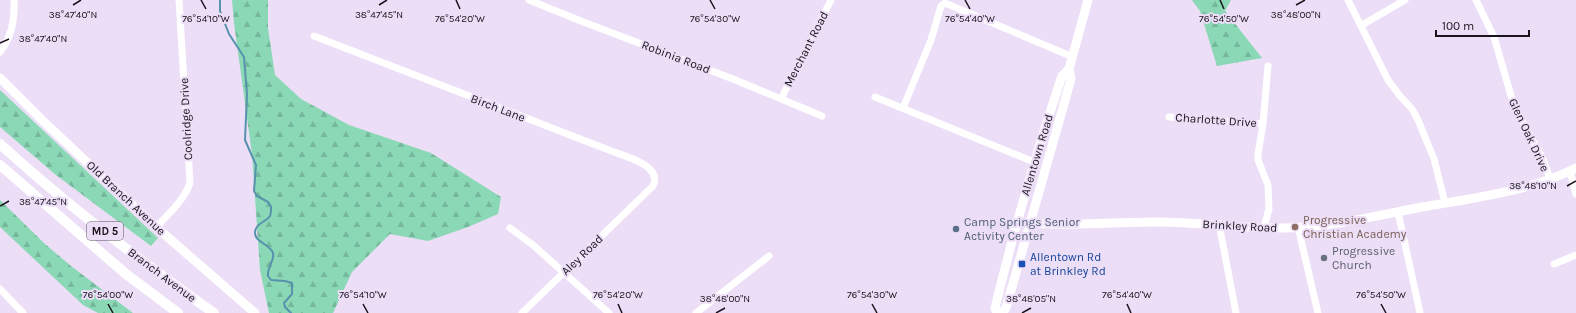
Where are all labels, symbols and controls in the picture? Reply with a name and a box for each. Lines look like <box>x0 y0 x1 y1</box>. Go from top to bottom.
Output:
text: 38°47'40"N <box>49 9 97 21</box>
text: 38°47'45"N <box>355 9 403 21</box>
street label: Merchant Road <box>781 9 831 89</box>
text: 38°48'00"N <box>1271 9 1321 21</box>
scale bar <box>1436 12 1529 38</box>
text: 76°54'10"W <box>182 13 230 25</box>
text: 76°54'20"W <box>435 13 485 25</box>
text: 76°54'30"W <box>690 13 740 25</box>
text: 76°54'40"W <box>945 13 995 25</box>
text: 76°54'50"W <box>1199 13 1249 25</box>
text: 100 m <box>1442 19 1474 33</box>
text: 38°47'40"N <box>19 33 67 45</box>
street label: Robinia Road <box>640 37 712 77</box>
street label: Coolridge Drive <box>177 77 195 161</box>
street label: Birch Lane <box>469 91 527 125</box>
street label: Glen Oak Drive <box>1506 96 1552 174</box>
street label: Charlotte Drive <box>1175 110 1257 130</box>
street label: Allentown Road <box>1018 113 1056 197</box>
street label: Old Branch Avenue <box>84 158 168 238</box>
text: 38°48'10"N <box>1509 180 1557 192</box>
text: 38°47'45"N <box>19 196 67 208</box>
place label: Progressive Christian Academy <box>1303 213 1407 241</box>
place label: Camp Springs Senior Activity Center <box>964 215 1080 243</box>
street label: Brinkley Road <box>1202 217 1278 235</box>
road number: MD 5 <box>87 222 123 240</box>
marker: Progressive Christian Academy <box>1290 222 1300 232</box>
marker: Camp Springs Senior Activity Center <box>951 224 961 234</box>
street label: Aley Road <box>558 232 606 278</box>
place label: Progressive Church <box>1332 244 1395 272</box>
street label: Branch Avenue <box>125 245 199 305</box>
place label: Allentown Rd at Brinkley Rd <box>1030 250 1106 278</box>
marker: Progressive Church <box>1319 253 1329 263</box>
marker: Allentown Rd at Brinkley Rd <box>1017 259 1027 269</box>
text: 76°54'00"W <box>83 289 133 301</box>
text: 76°54'10"W <box>339 289 387 301</box>
text: 76°54'20"W <box>593 289 643 301</box>
text: 76°54'30"W <box>847 289 897 301</box>
text: 76°54'40"W <box>1102 289 1152 301</box>
text: 76°54'50"W <box>1356 289 1406 301</box>
text: 38°48'00"N <box>700 293 750 305</box>
text: 38°48'05"N <box>1006 293 1056 305</box>

